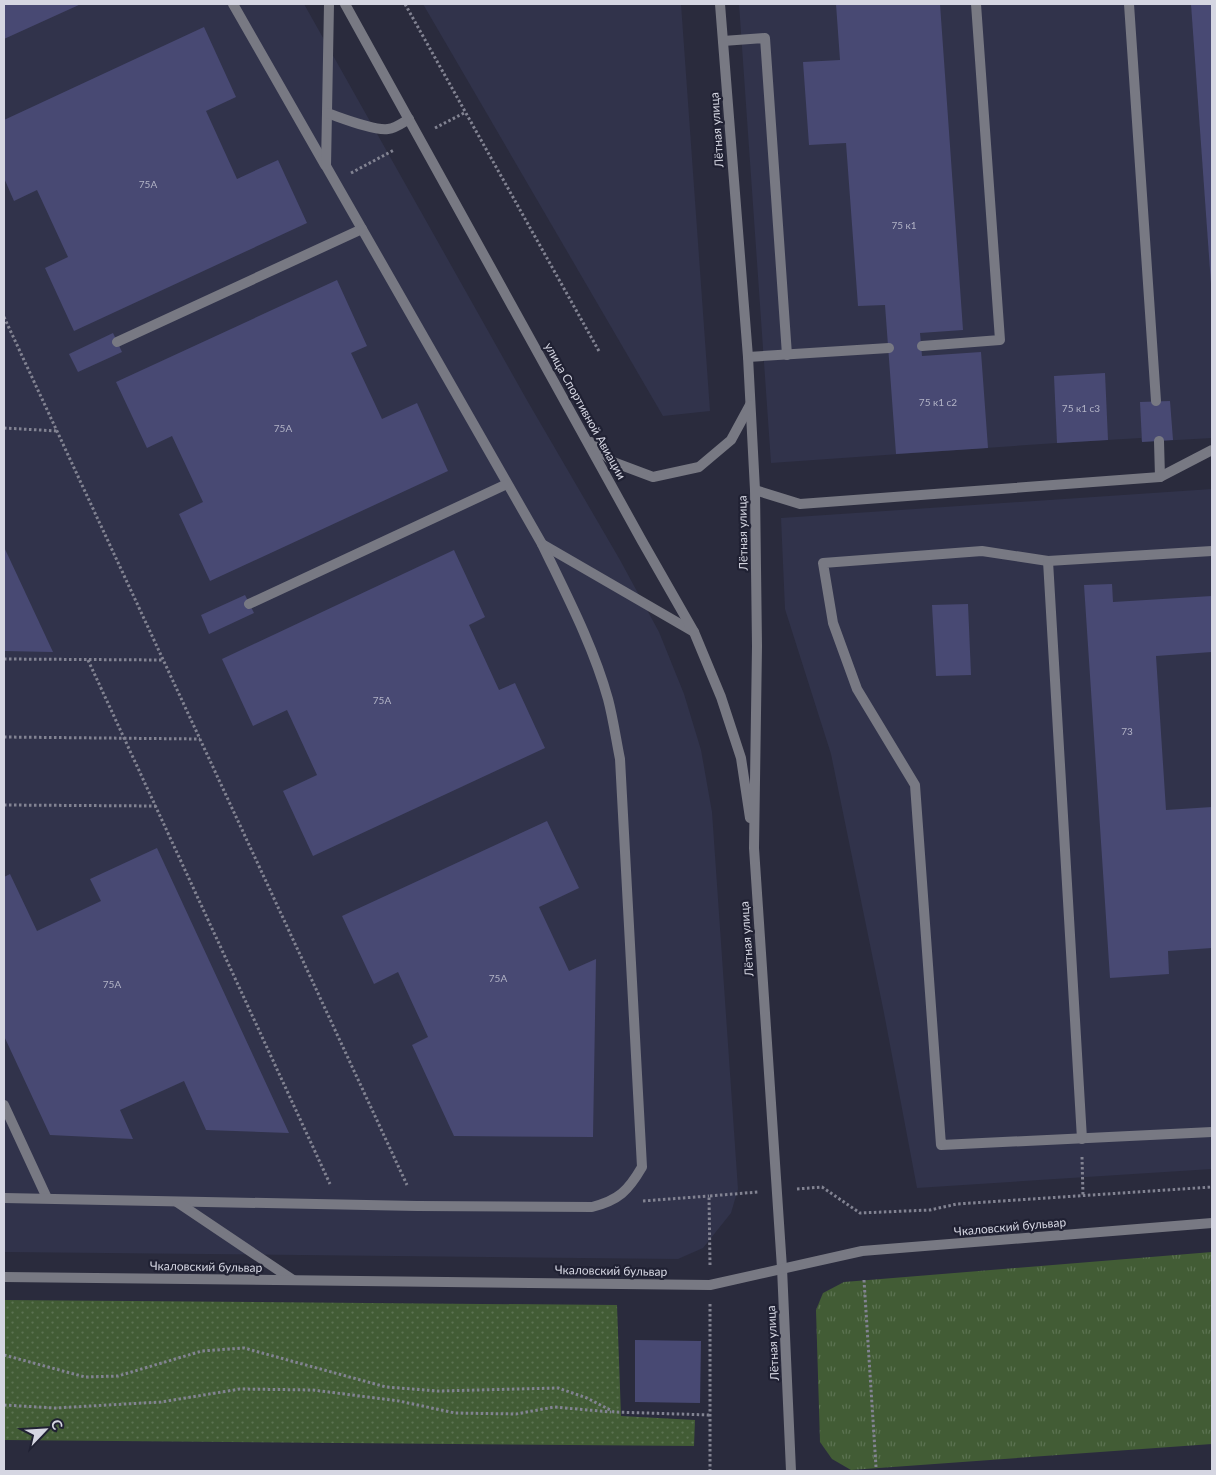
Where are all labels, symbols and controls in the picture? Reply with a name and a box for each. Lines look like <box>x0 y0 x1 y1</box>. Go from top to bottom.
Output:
street label: Лётная улица <box>706 92 727 169</box>
house number: 75А <box>139 178 157 190</box>
house number: 75 к1 <box>891 219 917 231</box>
street label: улица Спортивной Авиации <box>541 340 629 482</box>
house number: 75 к1 с2 <box>919 396 957 408</box>
house number: 75 к1 с3 <box>1062 402 1100 414</box>
house number: 75А <box>274 422 292 434</box>
street label: Лётная улица <box>734 495 751 572</box>
house number: 75А <box>373 694 391 706</box>
house number: 73 <box>1121 725 1133 737</box>
street label: Лётная улица <box>736 901 757 978</box>
house number: 75А <box>489 972 507 984</box>
house number: 75А <box>103 978 121 990</box>
street label: Чкаловский бульвар <box>953 1214 1067 1239</box>
street label: Чкаловский бульвар <box>150 1258 263 1275</box>
street label: Чкаловский бульвар <box>555 1262 668 1279</box>
street label: Лётная улица <box>763 1305 782 1382</box>
north arrow <box>20 1405 70 1455</box>
text: С <box>48 1417 67 1433</box>

